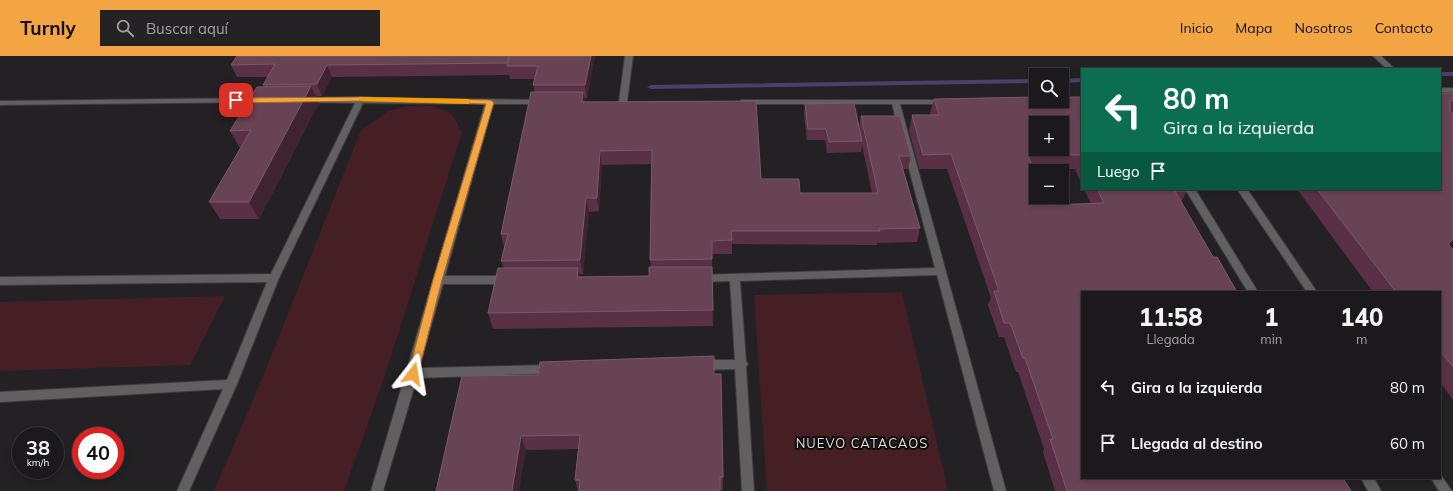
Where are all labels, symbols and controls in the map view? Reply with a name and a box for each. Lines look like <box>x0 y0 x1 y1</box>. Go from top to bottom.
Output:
search box <box>100 10 380 46</box>
text: Turnly <box>20 16 76 40</box>
icon: search <box>114 17 136 39</box>
text: Buscar aquí <box>146 19 228 38</box>
text: Inicio <box>1180 19 1213 37</box>
text: Mapa <box>1235 19 1273 37</box>
text: Nosotros <box>1295 19 1353 37</box>
text: Contacto <box>1375 19 1433 37</box>
map controls <box>1029 68 1069 204</box>
button: search <box>1029 68 1069 108</box>
text: 80 m <box>1163 81 1229 116</box>
pin <box>219 83 253 117</box>
icon: left <box>1097 84 1149 136</box>
icon: arrive <box>225 89 247 111</box>
button: + <box>1029 116 1069 156</box>
text: Gira a la izquierda <box>1163 116 1314 139</box>
icon: arrive <box>1147 160 1169 182</box>
text: Luego <box>1097 162 1139 181</box>
button: − <box>1029 164 1069 204</box>
text: 11:58 <box>1139 302 1203 332</box>
text: 1 <box>1264 302 1279 332</box>
text: 140 <box>1340 302 1383 332</box>
text: Llegada <box>1146 331 1195 347</box>
text: min <box>1260 331 1282 347</box>
text: m <box>1356 331 1367 347</box>
position arrow <box>392 353 434 395</box>
icon: left <box>1097 376 1119 398</box>
text: Gira a la izquierda <box>1131 378 1262 397</box>
text: 80 m <box>1390 378 1425 397</box>
speed limit sign: 40 <box>72 427 124 479</box>
icon: arrive <box>1097 432 1119 454</box>
text: Llegada al destino <box>1131 434 1263 453</box>
text: 60 m <box>1390 434 1425 453</box>
text: 38 <box>26 435 50 460</box>
district label: NUEVO CATACAOS <box>796 435 928 451</box>
text: km/h <box>27 456 49 469</box>

